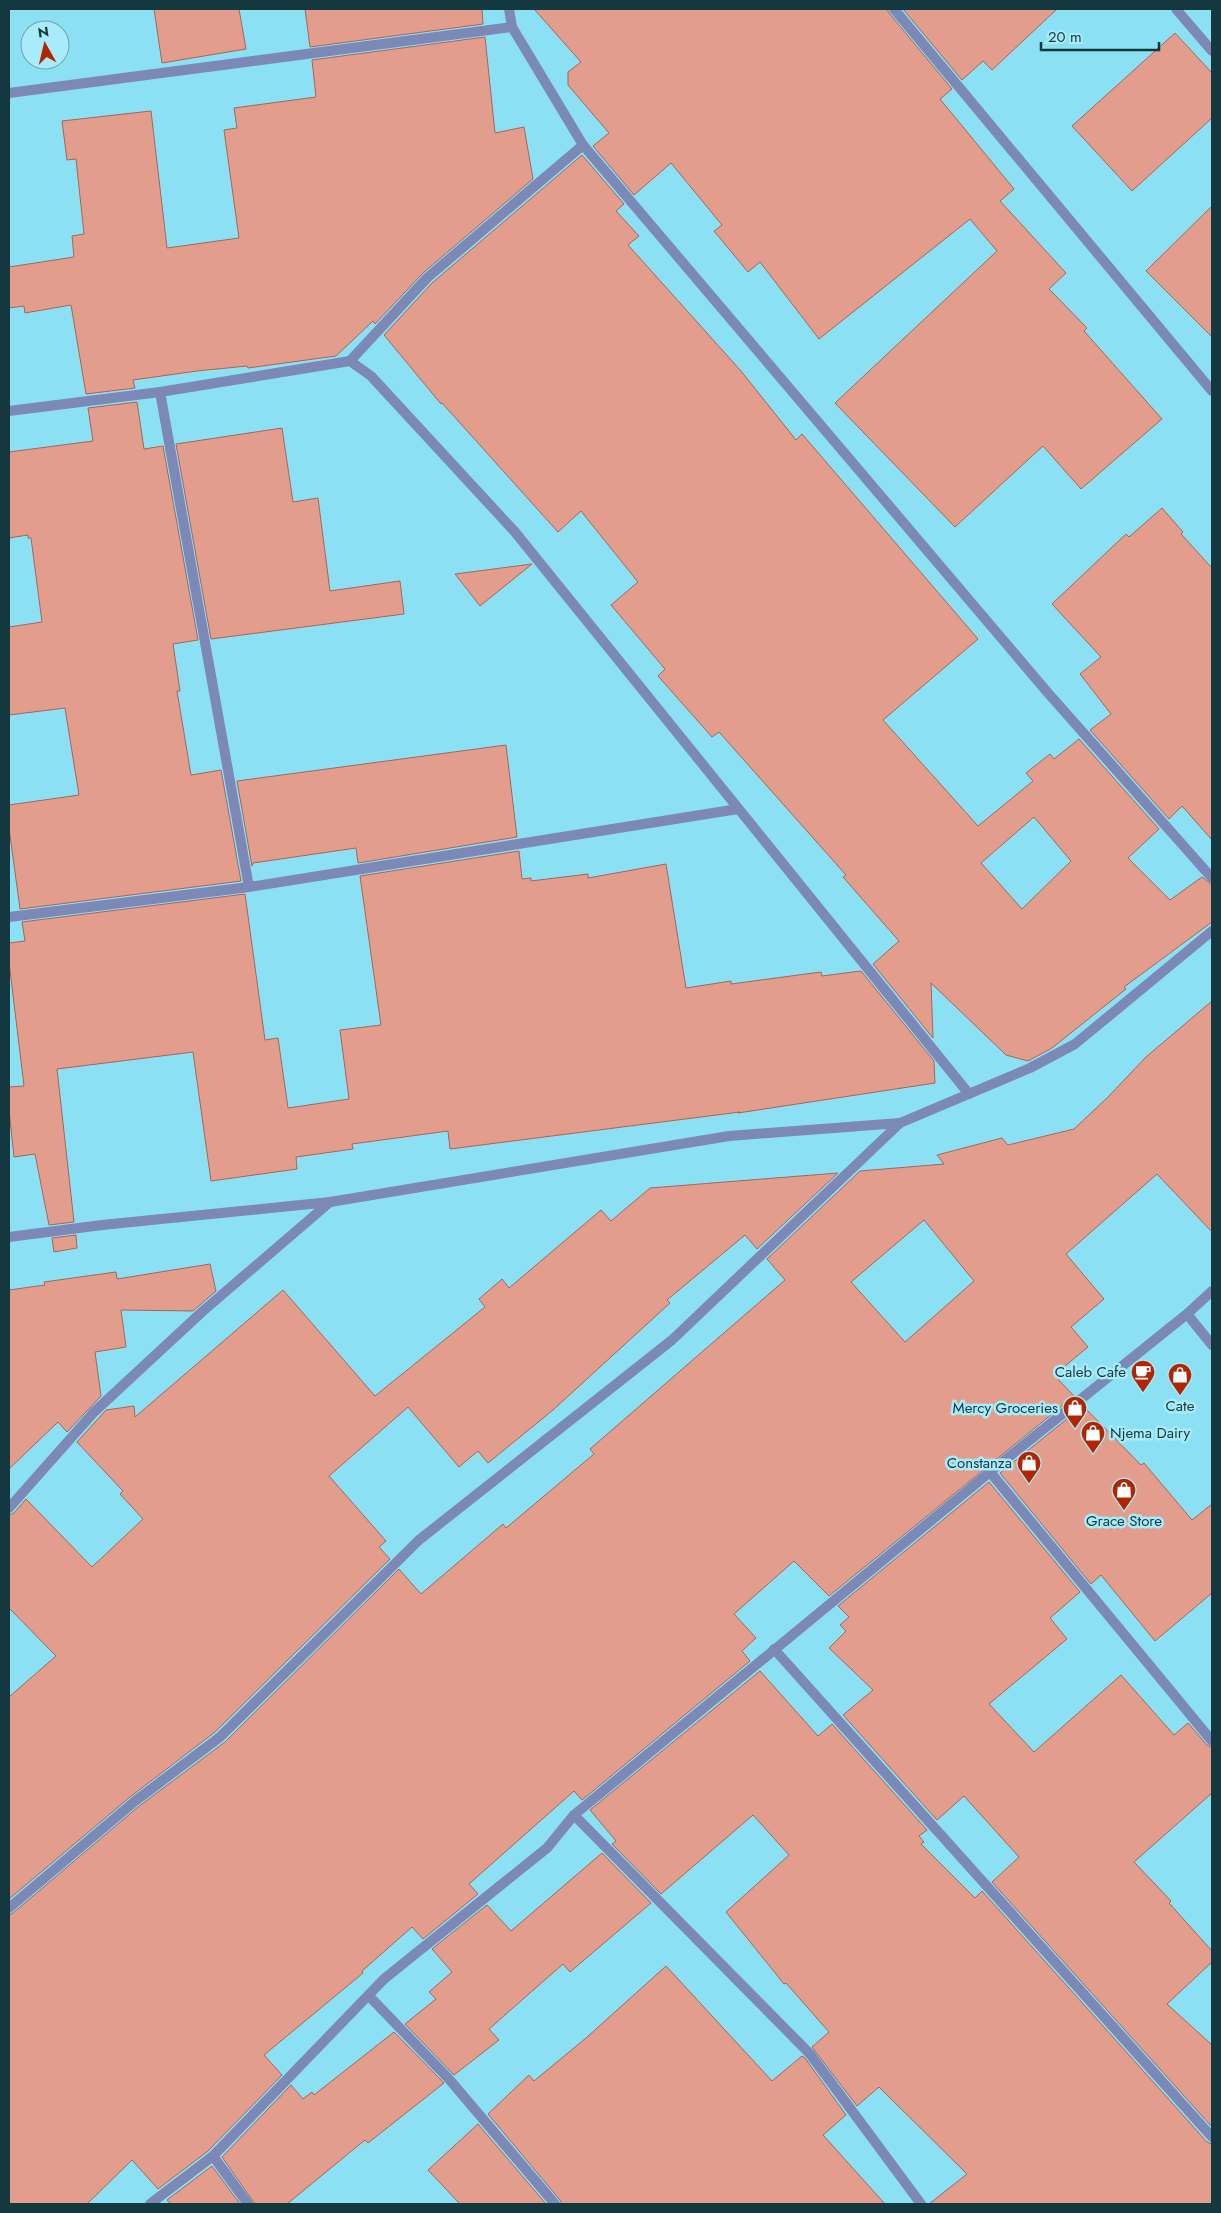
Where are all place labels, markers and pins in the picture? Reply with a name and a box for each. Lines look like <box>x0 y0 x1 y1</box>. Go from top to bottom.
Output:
cafe icon: Caleb Cafe <box>1130 1359 1156 1393</box>
place label: Caleb Cafe <box>1055 1361 1126 1383</box>
shop icon: Cate <box>1167 1362 1193 1396</box>
shop icon: Mercy Groceries <box>1062 1395 1088 1429</box>
place label: Cate <box>1166 1395 1195 1417</box>
place label: Mercy Groceries <box>952 1397 1058 1419</box>
shop icon: Njema Dairy <box>1080 1420 1106 1454</box>
place label: Njema Dairy <box>1110 1422 1190 1444</box>
shop icon: Constanza <box>1016 1450 1042 1484</box>
place label: Constanza <box>947 1452 1012 1474</box>
shop icon: Grace Store <box>1111 1477 1137 1511</box>
place label: Grace Store <box>1086 1510 1162 1532</box>

